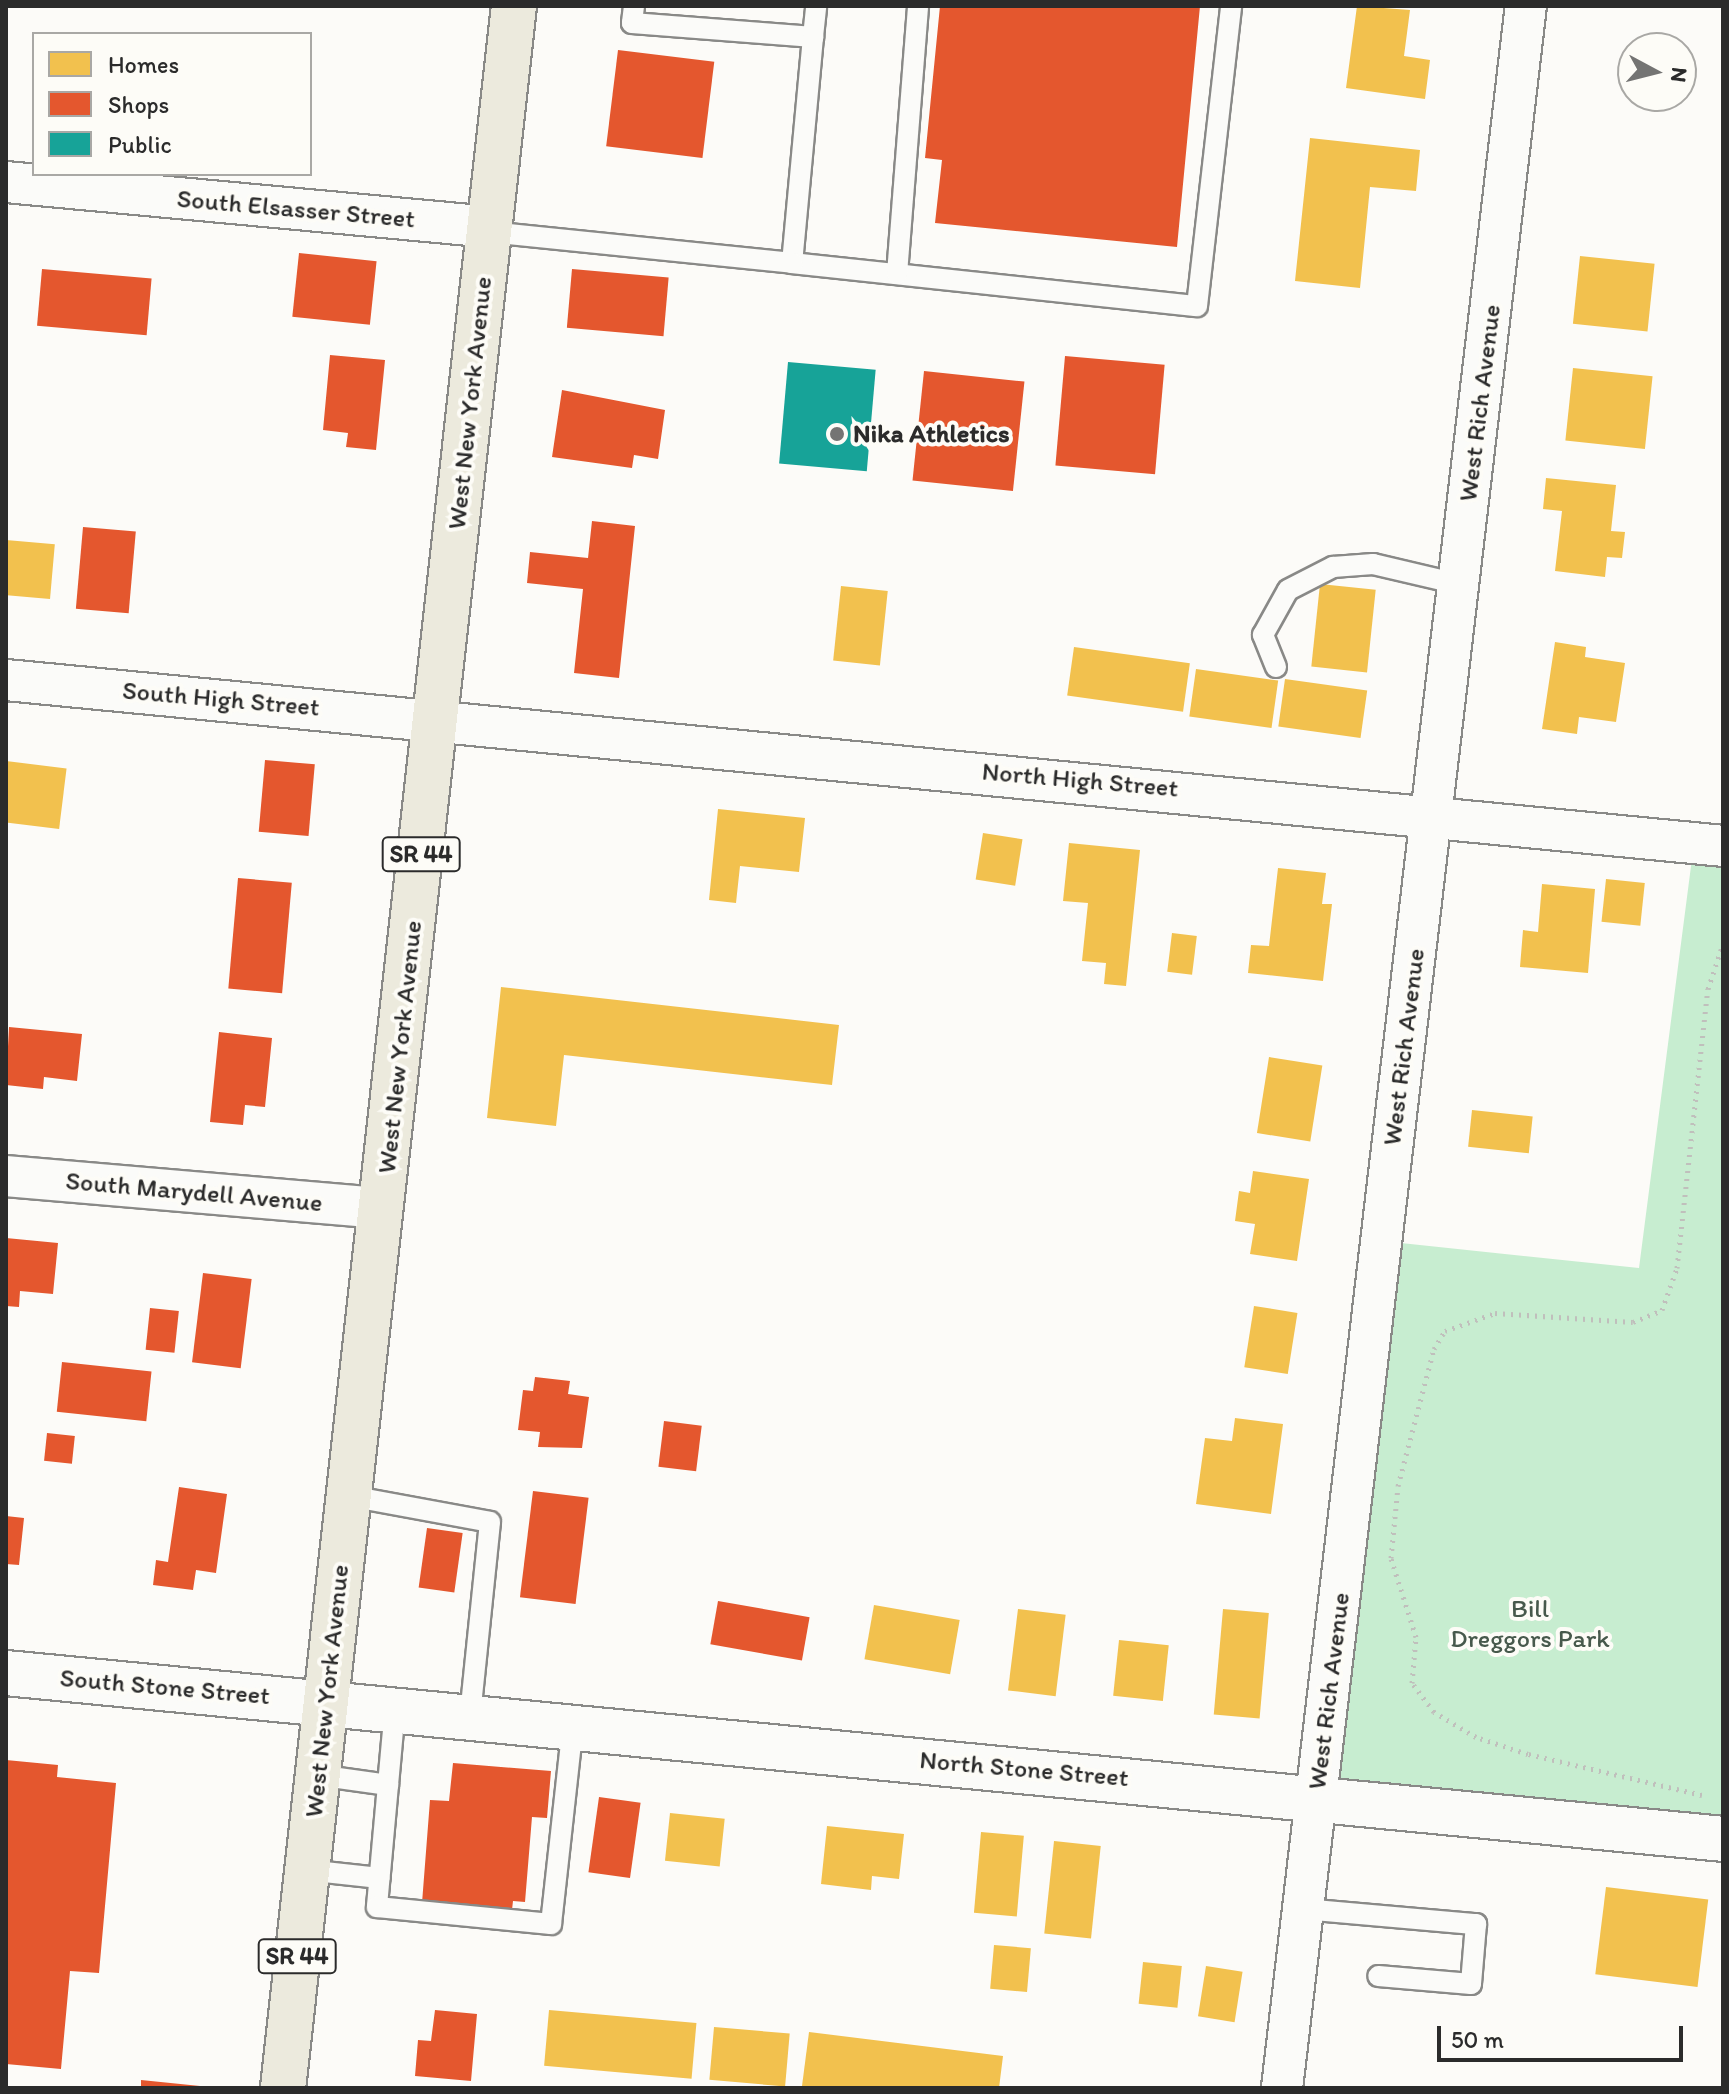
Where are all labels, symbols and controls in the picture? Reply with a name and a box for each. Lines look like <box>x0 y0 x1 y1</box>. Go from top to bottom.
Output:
legend <box>32 32 312 176</box>
north arrow <box>1617 32 1697 112</box>
text: Homes <box>108 50 179 79</box>
text: N <box>1665 66 1694 84</box>
text: Shops <box>108 90 169 119</box>
text: Public <box>108 130 172 159</box>
street label: South Elsasser Street <box>176 183 416 235</box>
street label: West New York Avenue <box>441 276 499 530</box>
street label: West Rich Avenue <box>1453 304 1507 502</box>
place label: Nika Athletics <box>853 418 1009 450</box>
marker: Nika Athletics <box>828 425 846 443</box>
street label: South High Street <box>122 675 320 723</box>
street label: North High Street <box>981 756 1179 804</box>
road number: SR 44 <box>381 834 461 874</box>
street label: West New York Avenue <box>371 920 429 1174</box>
street label: West Rich Avenue <box>1377 948 1431 1146</box>
street label: South Marydell Avenue <box>65 1165 323 1219</box>
street label: West New York Avenue <box>298 1564 356 1818</box>
street label: West Rich Avenue <box>1302 1592 1356 1790</box>
park label: Bill Dreggors Park <box>1451 1593 1609 1654</box>
street label: South Stone Street <box>59 1662 271 1712</box>
street label: North Stone Street <box>919 1744 1129 1794</box>
road number: SR 44 <box>257 1936 337 1976</box>
scale bar <box>1441 2010 1687 2060</box>
text: 50 m <box>1451 2025 1504 2054</box>

